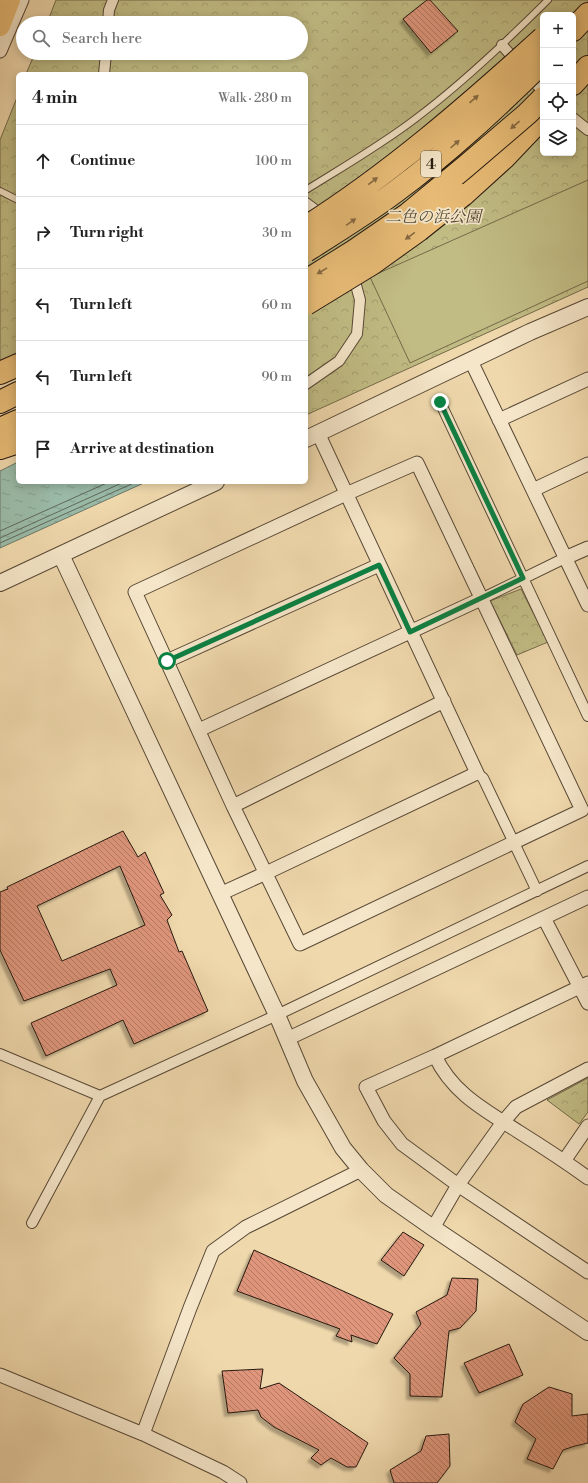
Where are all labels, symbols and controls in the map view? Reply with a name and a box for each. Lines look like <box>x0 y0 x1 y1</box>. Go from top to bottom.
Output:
map controls <box>540 12 576 156</box>
button: + <box>540 12 576 48</box>
search box <box>16 16 308 60</box>
icon: search <box>30 27 52 49</box>
text: Search here <box>62 29 142 48</box>
button: − <box>540 48 576 84</box>
button: locate <box>540 84 576 120</box>
text: 4 min <box>32 87 77 109</box>
text: Walk · 280 m <box>218 90 292 106</box>
one-way arrow <box>468 95 479 104</box>
one-way arrow <box>510 120 520 129</box>
button: layers <box>540 120 576 156</box>
one-way arrow <box>450 140 460 149</box>
icon: ahead <box>32 150 54 172</box>
text: Continue <box>70 151 135 170</box>
road number: 4 <box>421 151 441 177</box>
text: 100 m <box>256 153 292 169</box>
one-way arrow <box>367 177 378 185</box>
park label: 二色の浜公園 <box>385 207 484 227</box>
one-way arrow <box>346 218 356 226</box>
icon: right <box>32 222 54 244</box>
text: Turn right <box>70 223 144 242</box>
text: 30 m <box>262 225 292 241</box>
one-way arrow <box>405 232 415 240</box>
one-way arrow <box>316 267 328 274</box>
icon: left <box>32 294 54 316</box>
text: Turn left <box>70 295 132 314</box>
text: 60 m <box>261 297 292 313</box>
icon: left <box>32 366 54 388</box>
text: Turn left <box>70 367 132 386</box>
text: 90 m <box>261 369 292 385</box>
route end <box>431 393 449 411</box>
icon: arrive <box>32 438 54 460</box>
text: Arrive at destination <box>70 439 214 458</box>
route start <box>158 652 176 670</box>

